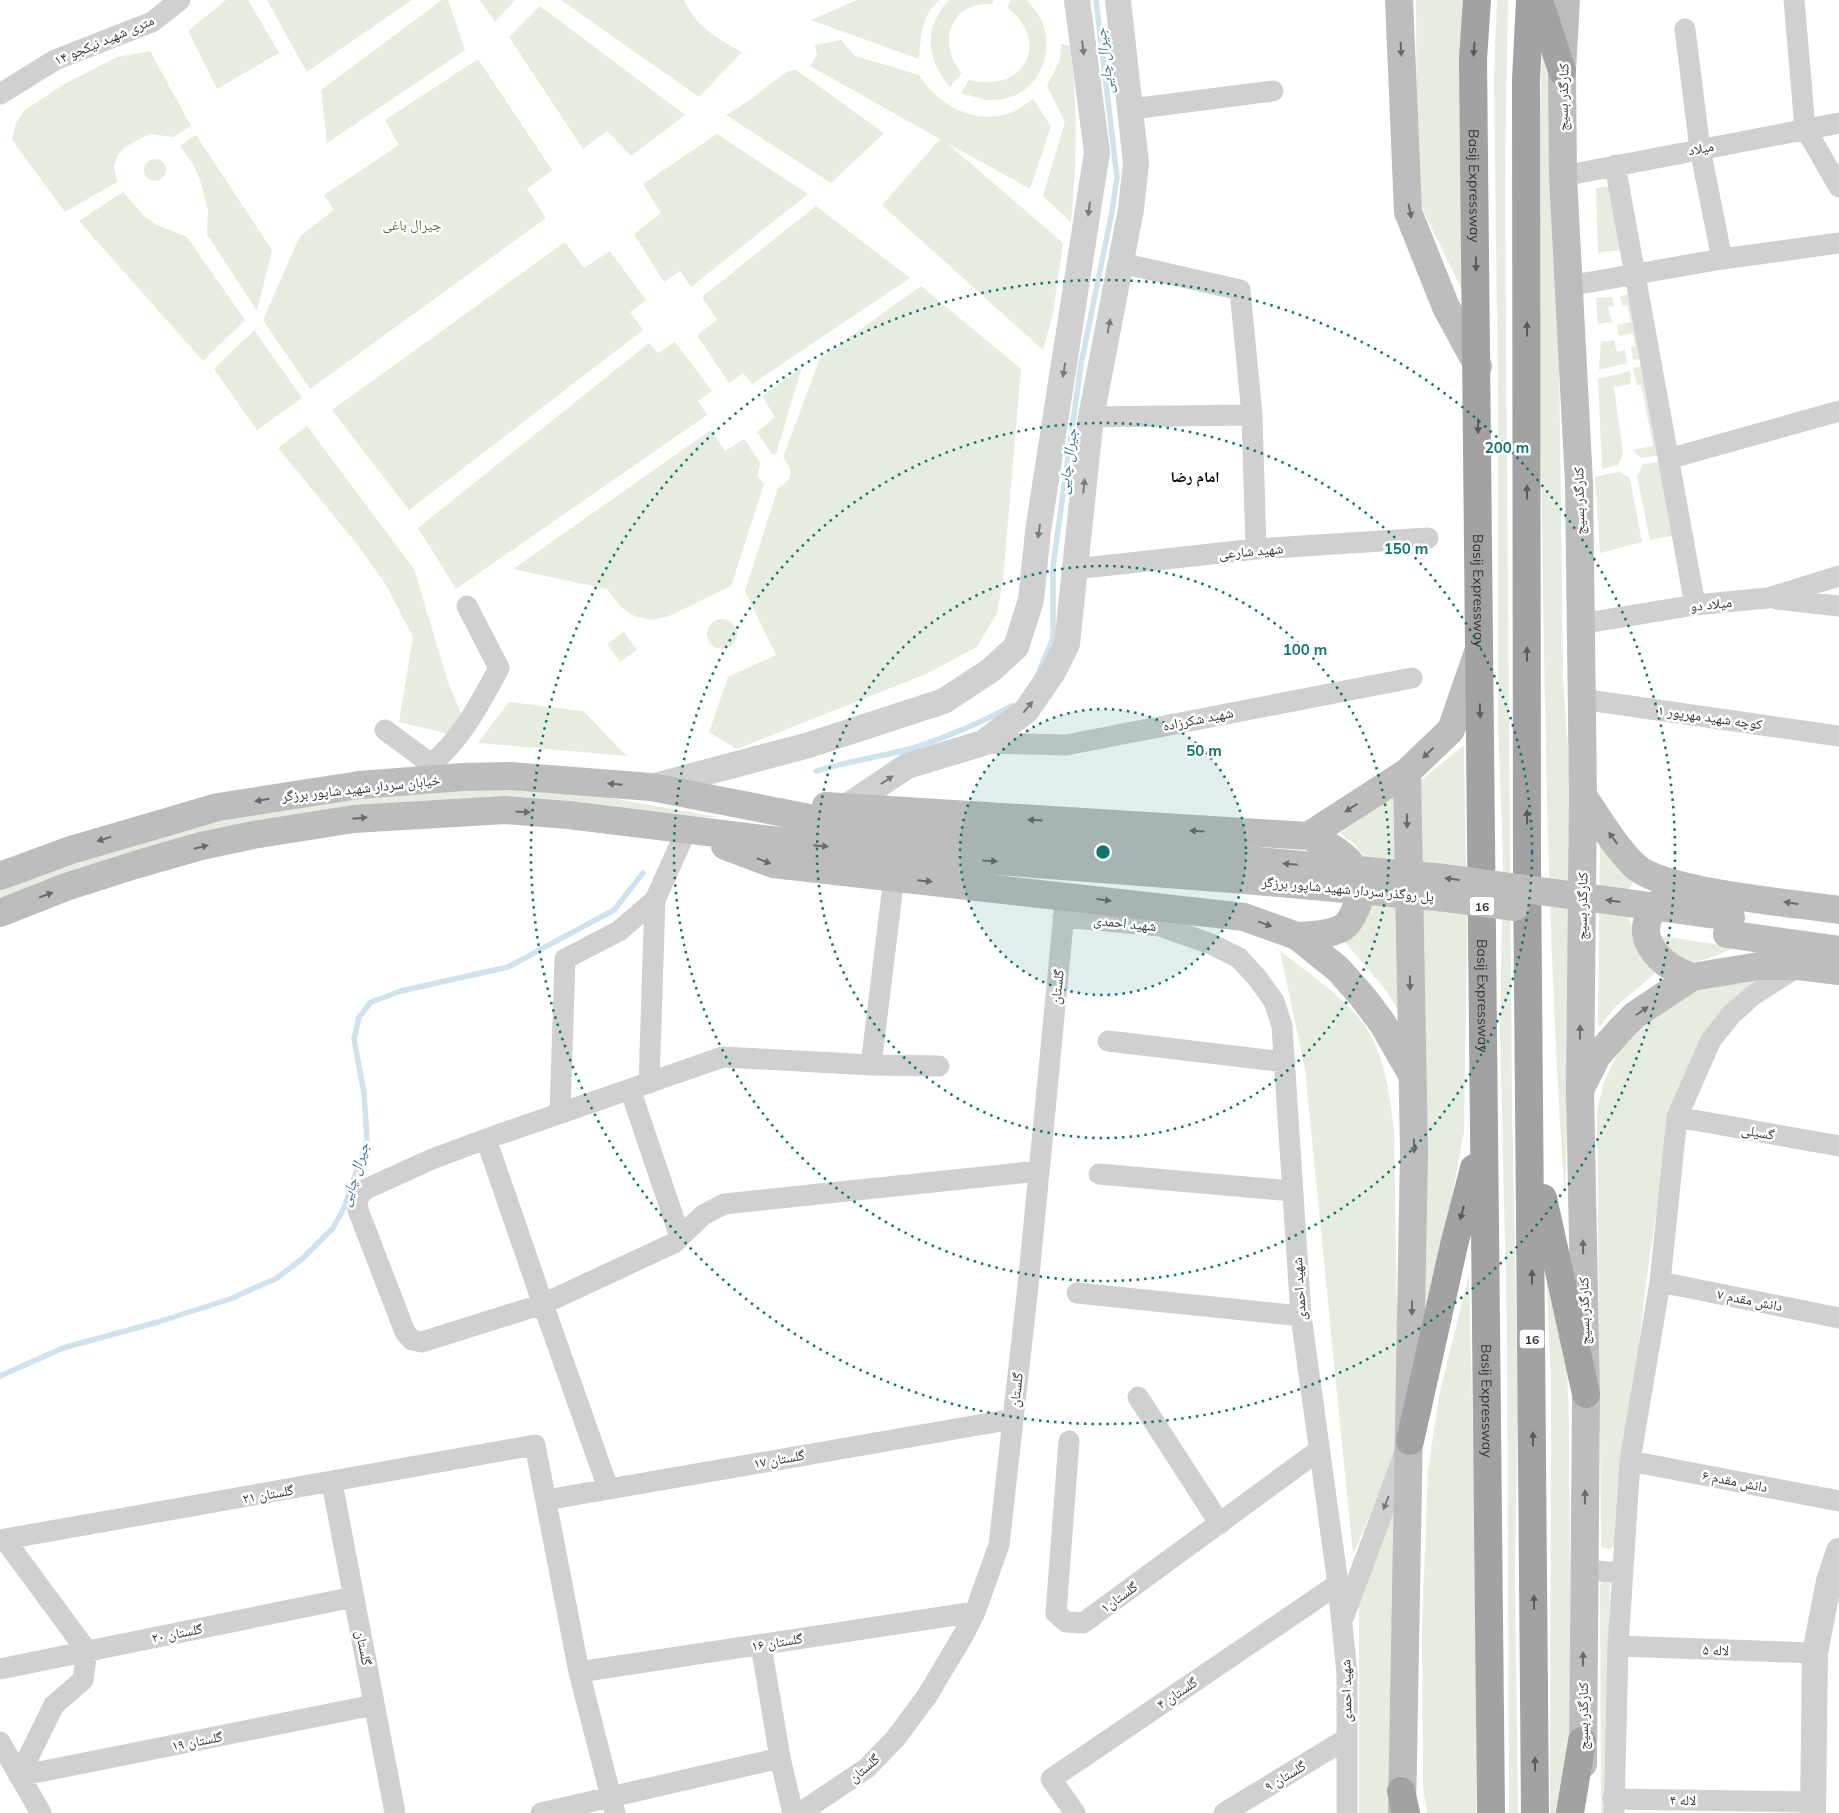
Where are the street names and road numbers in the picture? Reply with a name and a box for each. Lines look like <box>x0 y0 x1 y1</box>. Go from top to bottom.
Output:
street label: ۱۴ متری شهید نیکجو <box>51 11 157 69</box>
street label: کنارگذر بسیج <box>1553 63 1574 131</box>
street label: Basij Expressway <box>1465 129 1484 243</box>
street label: میلاد <box>1687 137 1715 159</box>
street label: کنارگذر بسیج <box>1569 467 1590 535</box>
street label: Basij Expressway <box>1469 534 1488 648</box>
street label: شهید شارعی <box>1218 539 1284 563</box>
street label: میلاد دو <box>1689 593 1733 615</box>
street label: کوچه شهید مهرپور ۱ <box>1657 701 1764 733</box>
street label: شهید شکرزاده <box>1161 703 1235 735</box>
street label: خیابان سردار شهید شاپور برزگر <box>280 771 441 805</box>
street label: پل روگذر سردار شهید شاپور برزگر <box>1260 872 1435 906</box>
street label: کنارگذر بسیج <box>1572 872 1593 940</box>
road number: 16 <box>1470 896 1494 916</box>
street label: شهید احمدی <box>1093 911 1157 935</box>
street label: Basij Expressway <box>1473 939 1492 1053</box>
street label: گلستان <box>1046 968 1068 1006</box>
street label: گسیلی <box>1740 1120 1776 1144</box>
street label: شهید احمدی <box>1288 1257 1310 1321</box>
street label: کنارگذر بسیج <box>1574 1277 1595 1345</box>
street label: دانش مقدم ۷ <box>1716 1285 1784 1316</box>
road number: 16 <box>1520 1330 1544 1348</box>
street label: Basij Expressway <box>1477 1344 1496 1458</box>
street label: گلستان <box>1005 1371 1027 1409</box>
street label: گلستان ۱۷ <box>752 1446 806 1472</box>
street label: دانش مقدم ۶ <box>1701 1466 1769 1497</box>
street label: گلستان ۲۱ <box>241 1481 295 1507</box>
street label: گلستان۱ <box>1097 1577 1141 1617</box>
street label: گلستان ۲۰ <box>150 1619 204 1647</box>
street label: گلستان <box>352 1629 376 1667</box>
street label: گلستان ۱۶ <box>750 1629 804 1655</box>
street label: لاله ۵ <box>1702 1641 1730 1659</box>
street label: شهید احمدی <box>1336 1659 1356 1723</box>
street label: گلستان ۴ <box>1153 1673 1201 1713</box>
street label: کنارگذر بسیج <box>1574 1682 1593 1750</box>
street label: گلستان ۱۹ <box>170 1727 224 1755</box>
street label: گلستان <box>845 1750 883 1786</box>
street label: گلستان ۹ <box>1261 1757 1309 1795</box>
street label: لاله ۴ <box>1670 1791 1696 1809</box>

